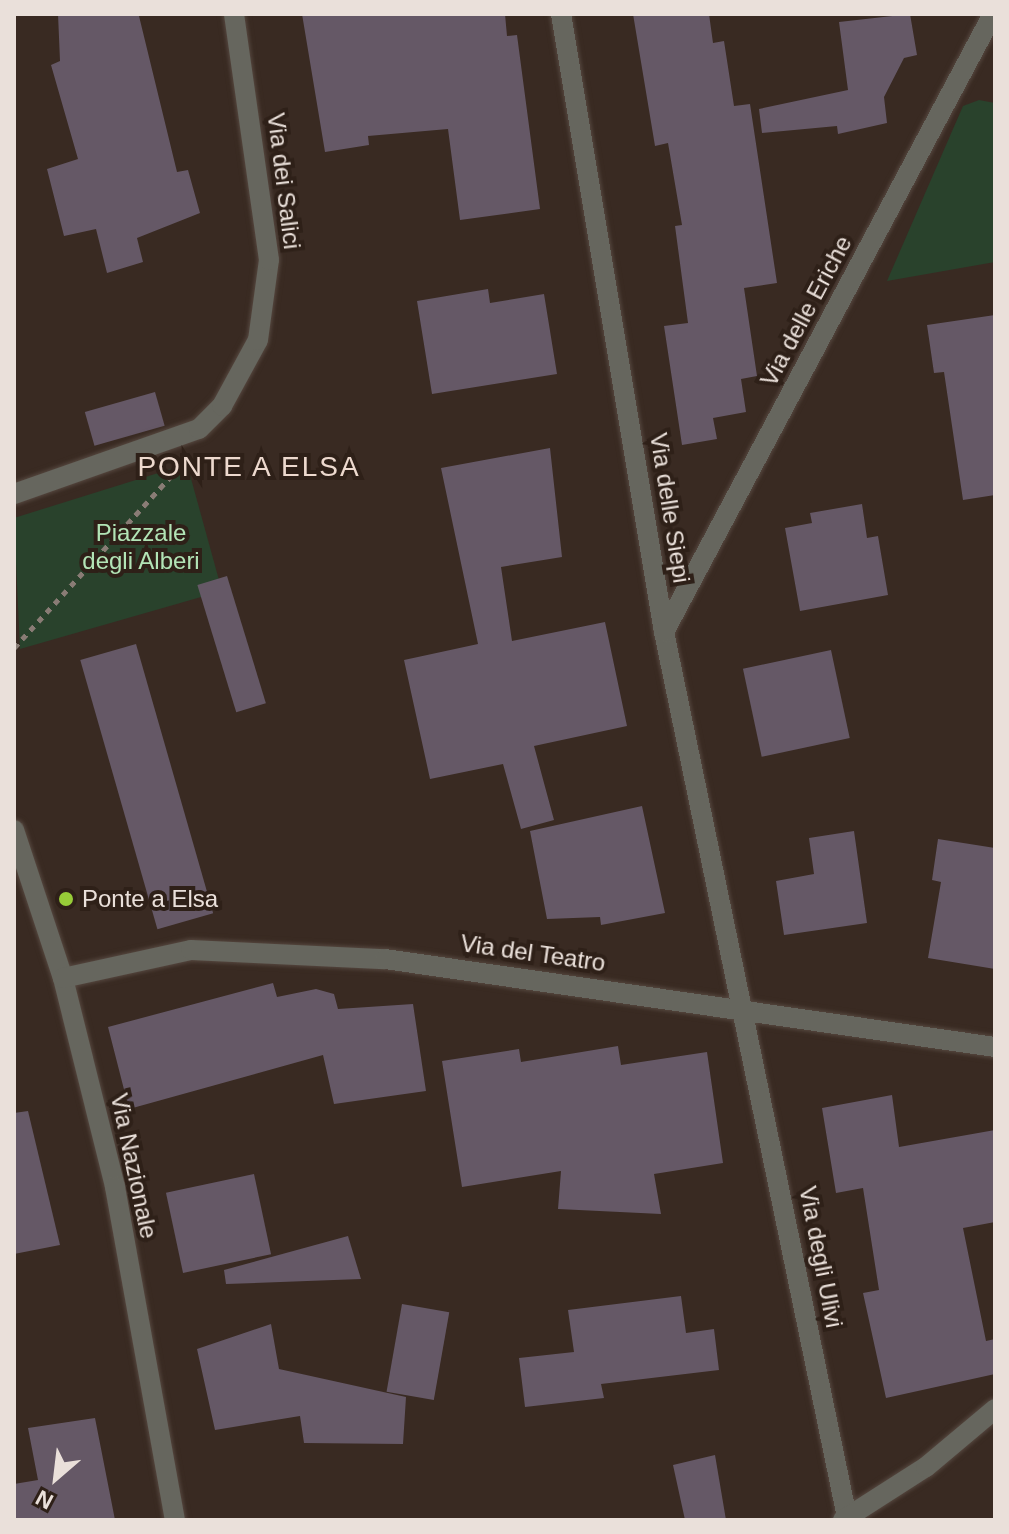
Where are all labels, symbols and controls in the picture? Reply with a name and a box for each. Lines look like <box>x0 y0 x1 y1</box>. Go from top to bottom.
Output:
street label: Via dei Salici <box>261 111 307 251</box>
street label: Via delle Eriche <box>754 231 858 391</box>
street label: Via delle Siepi <box>644 431 696 585</box>
district label: PONTE A ELSA <box>136 450 362 484</box>
park label: Piazzale degli Alberi <box>82 519 200 575</box>
place label: Ponte a Elsa <box>82 885 218 913</box>
marker: Ponte a Elsa <box>57 890 75 908</box>
street label: Via del Teatro <box>459 929 607 977</box>
street label: Via Nazionale <box>105 1091 163 1241</box>
street label: Via degli Ulivi <box>793 1184 849 1330</box>
north arrow <box>16 1438 96 1518</box>
text: N <box>32 1485 57 1514</box>

